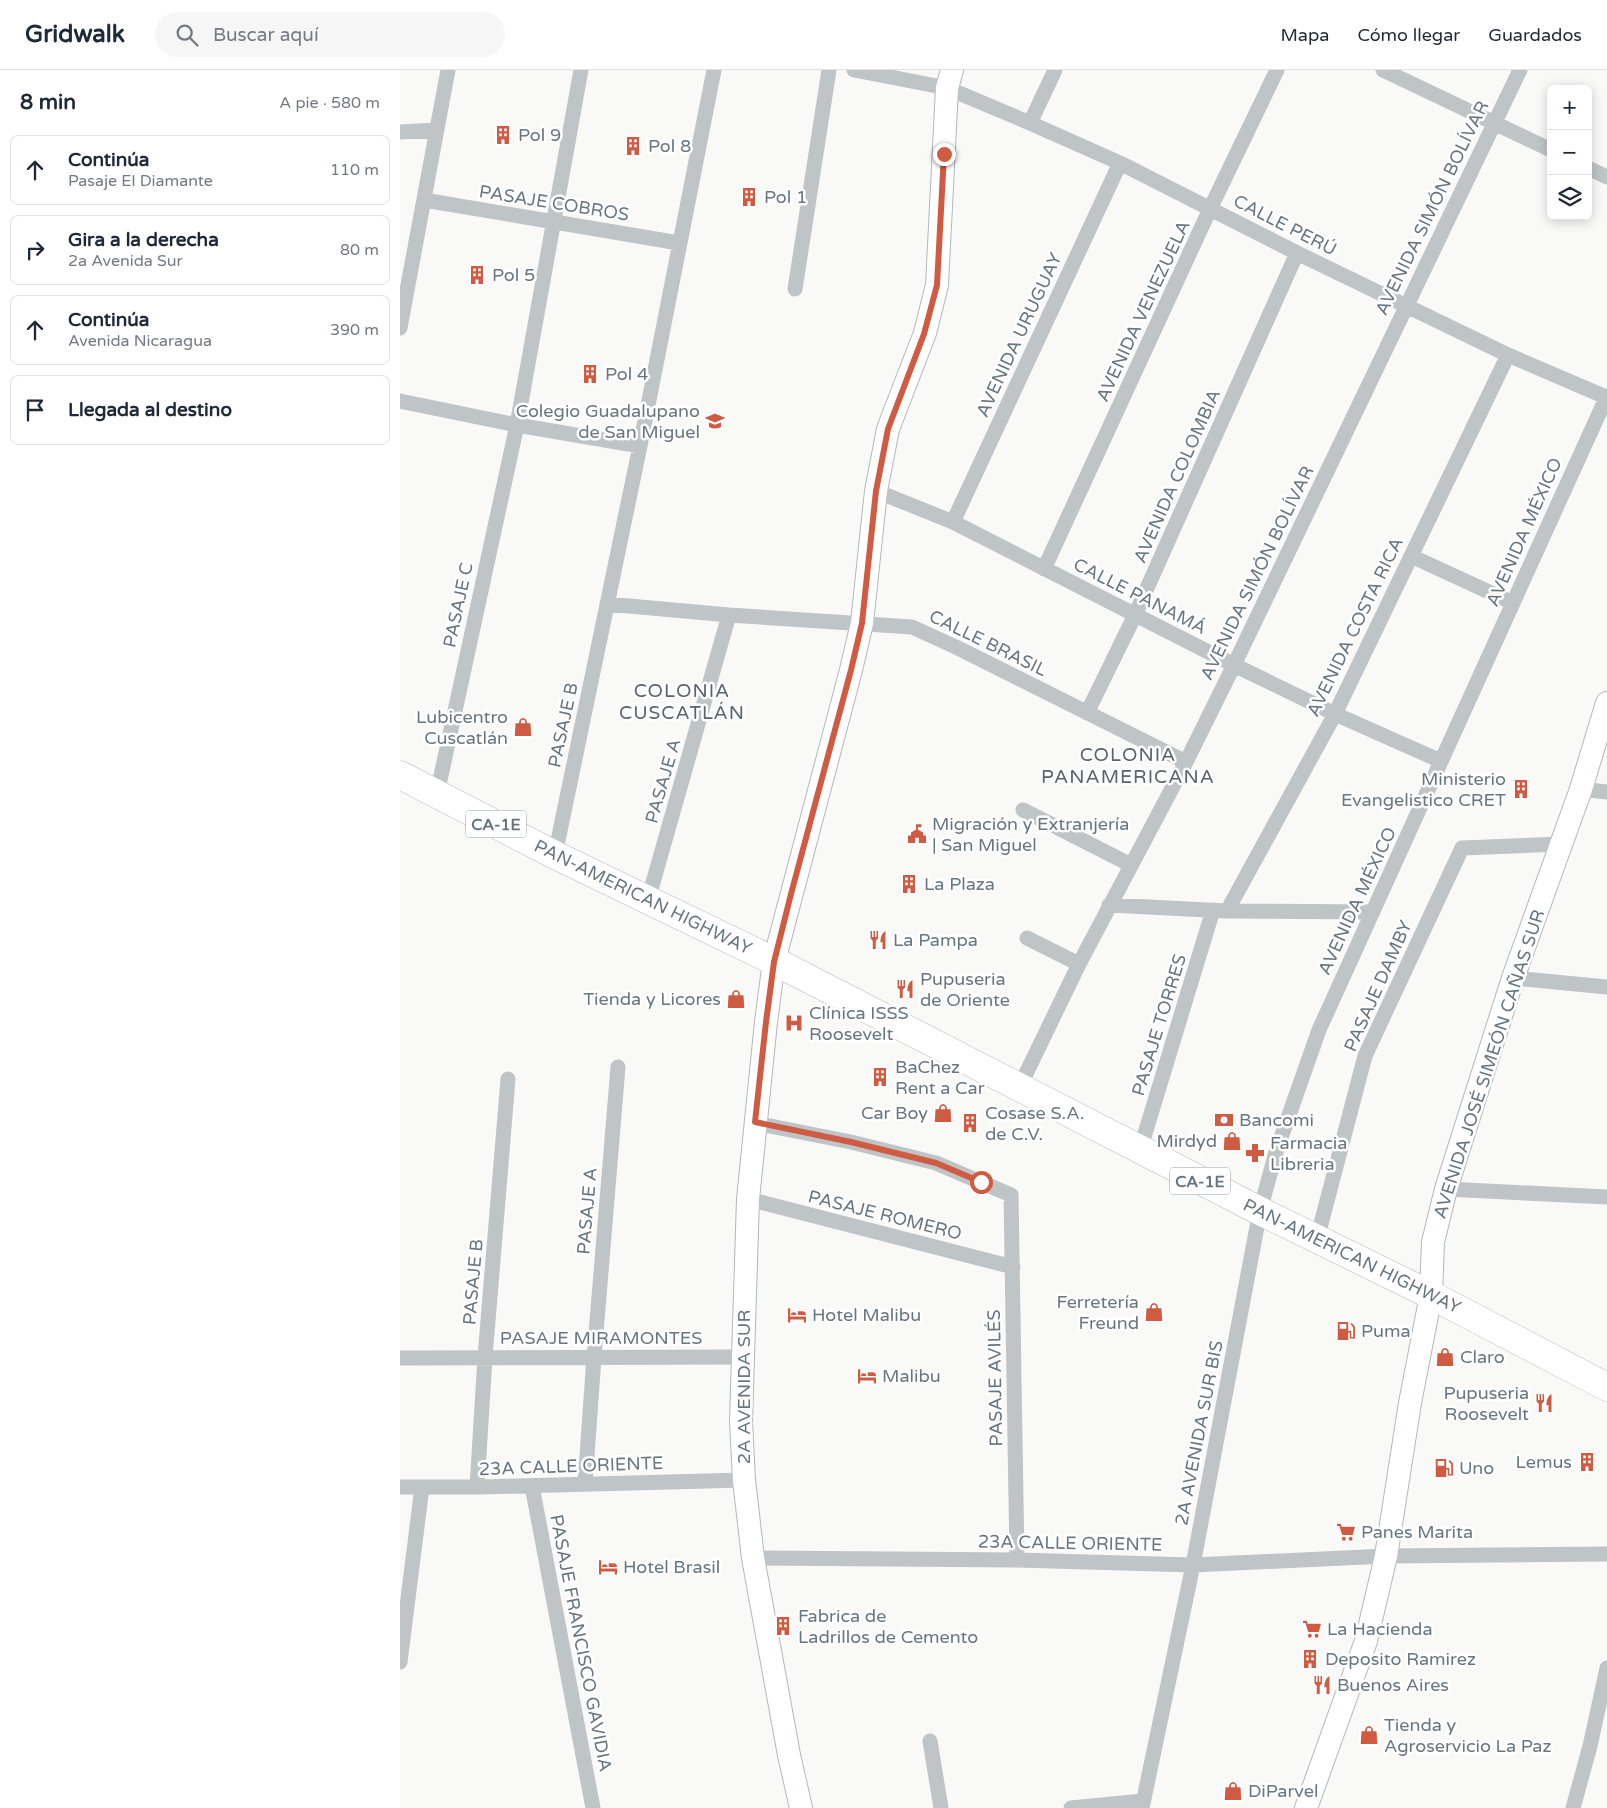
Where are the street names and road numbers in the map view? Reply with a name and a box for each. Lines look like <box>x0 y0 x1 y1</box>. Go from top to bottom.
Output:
street label: AVENIDA SIMÓN BOLÍVAR <box>1371 97 1493 319</box>
street label: PASAJE COBROS <box>477 180 631 226</box>
street label: CALLE PERÚ <box>1230 190 1340 260</box>
street label: AVENIDA VENEZUELA <box>1091 217 1195 405</box>
street label: AVENIDA URUGUAY <box>971 249 1067 421</box>
street label: AVENIDA COLOMBIA <box>1129 386 1225 566</box>
street label: AVENIDA MÉXICO <box>1481 454 1567 610</box>
street label: AVENIDA SIMÓN BOLÍVAR <box>1196 462 1318 684</box>
street label: AVENIDA COSTA RICA <box>1302 534 1408 720</box>
street label: CALLE PANAMÁ <box>1070 553 1210 639</box>
street label: PASAJE C <box>438 560 478 650</box>
street label: CALLE BRASIL <box>926 605 1051 681</box>
street label: PASAJE B <box>543 681 583 769</box>
street label: PASAJE A <box>640 736 686 826</box>
road number: CA-1E <box>466 811 526 838</box>
street label: AVENIDA MÉXICO <box>1313 824 1401 978</box>
street label: PAN-AMERICAN HIGHWAY <box>531 835 756 960</box>
street label: AVENIDA JOSÉ SIMEÓN CAÑAS SUR <box>1429 907 1549 1221</box>
street label: PASAJE DAMBY <box>1339 917 1417 1055</box>
street label: PASAJE TORRES <box>1127 951 1191 1099</box>
street label: PASAJE A <box>572 1167 602 1255</box>
road number: CA-1E <box>1170 1168 1230 1194</box>
street label: PASAJE ROMERO <box>806 1185 964 1245</box>
street label: PAN-AMERICAN HIGHWAY <box>1240 1194 1465 1319</box>
street label: PASAJE B <box>458 1238 488 1326</box>
street label: PASAJE AVILÉS <box>983 1309 1007 1447</box>
street label: 2A AVENIDA SUR <box>733 1310 755 1464</box>
street label: PASAJE MIRAMONTES <box>500 1327 702 1349</box>
street label: 2A AVENIDA SUR BIS <box>1170 1339 1228 1527</box>
street label: 23A CALLE ORIENTE <box>478 1452 664 1480</box>
street label: PASAJE FRANCISCO GAVIDIA <box>545 1513 617 1773</box>
street label: 23A CALLE ORIENTE <box>978 1530 1162 1556</box>

